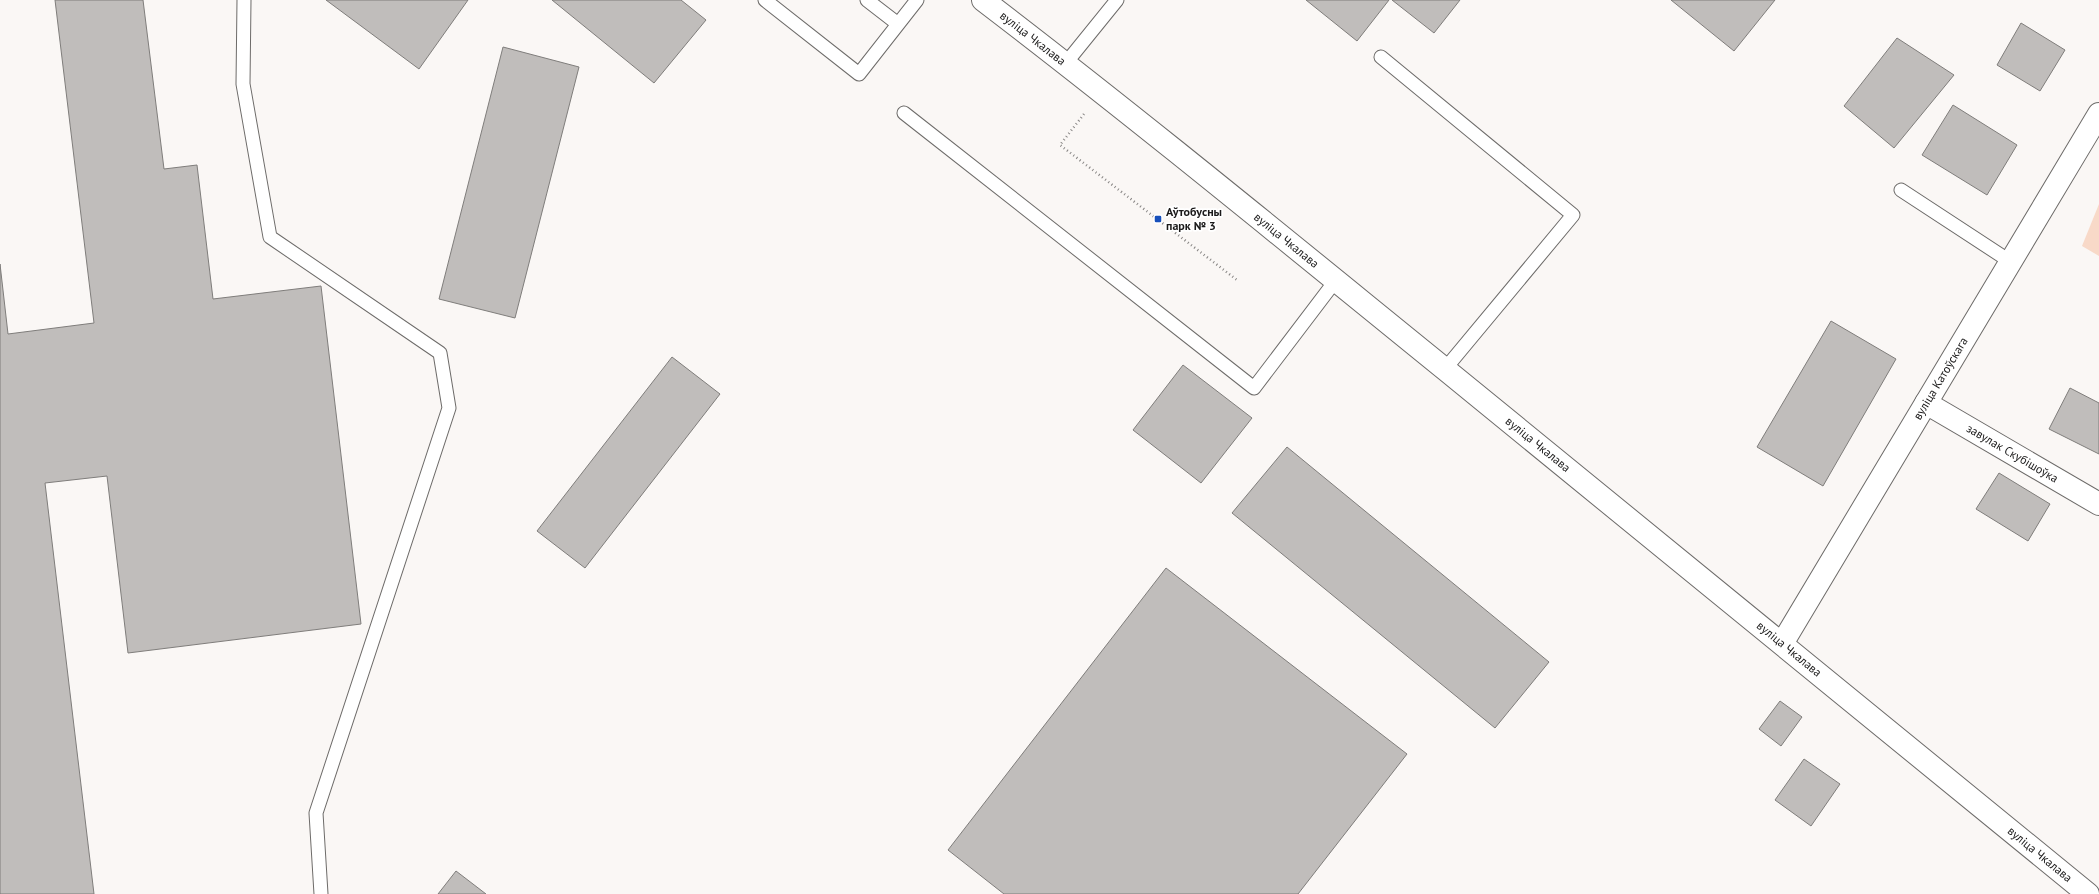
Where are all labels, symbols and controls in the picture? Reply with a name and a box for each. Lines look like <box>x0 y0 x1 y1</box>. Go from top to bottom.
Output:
street label: вуліца Чкалава <box>997 8 1069 68</box>
place label: Аўтобусны парк № 3 <box>1166 204 1222 233</box>
street label: вуліца Чкалава <box>1251 209 1322 271</box>
marker: Аўтобусны парк № 3 <box>1153 214 1163 224</box>
street label: вуліца Катоўскага <box>1910 334 1971 422</box>
street label: вуліца Чкалава <box>1503 413 1574 475</box>
street label: завулак Скубішоўка <box>1964 420 2061 486</box>
street label: вуліца Чкалава <box>1754 618 1825 680</box>
street label: вуліца Чкалава <box>2005 823 2076 885</box>

